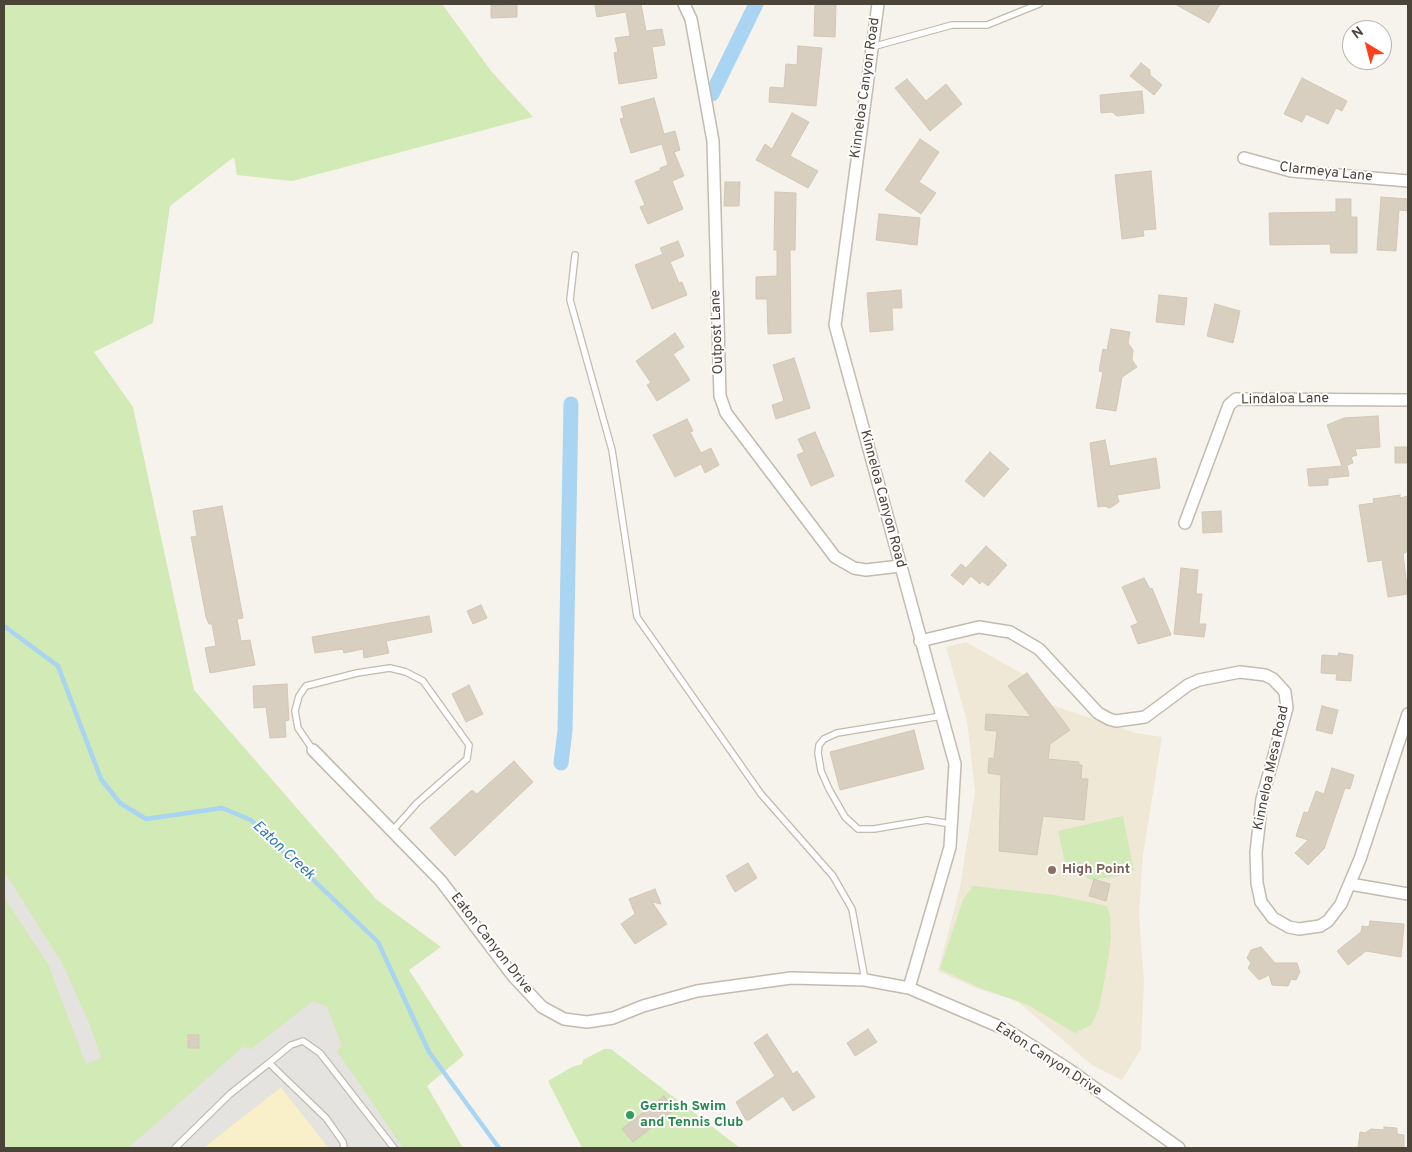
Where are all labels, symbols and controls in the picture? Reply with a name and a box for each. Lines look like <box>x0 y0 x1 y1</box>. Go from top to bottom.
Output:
street label: Kinneloa Canyon Road <box>848 17 884 159</box>
north arrow <box>1342 20 1392 70</box>
text: N <box>1349 24 1367 43</box>
street label: Clarmeya Lane <box>1279 160 1373 186</box>
street label: Outpost Lane <box>708 289 728 375</box>
street label: Lindaloa Lane <box>1241 391 1329 409</box>
street label: Kinneloa Canyon Road <box>856 428 908 570</box>
street label: Kinneloa Mesa Road <box>1251 704 1293 832</box>
water label: Eaton Creek <box>248 818 318 884</box>
place label: High Point <box>1062 862 1130 878</box>
marker: High Point <box>1046 864 1058 876</box>
street label: Eaton Canyon Drive <box>446 890 536 998</box>
street label: Eaton Canyon Drive <box>992 1019 1104 1101</box>
place label: Gerrish Swim and Tennis Club <box>640 1099 743 1132</box>
marker: Gerrish Swim and Tennis Club <box>624 1109 636 1121</box>

